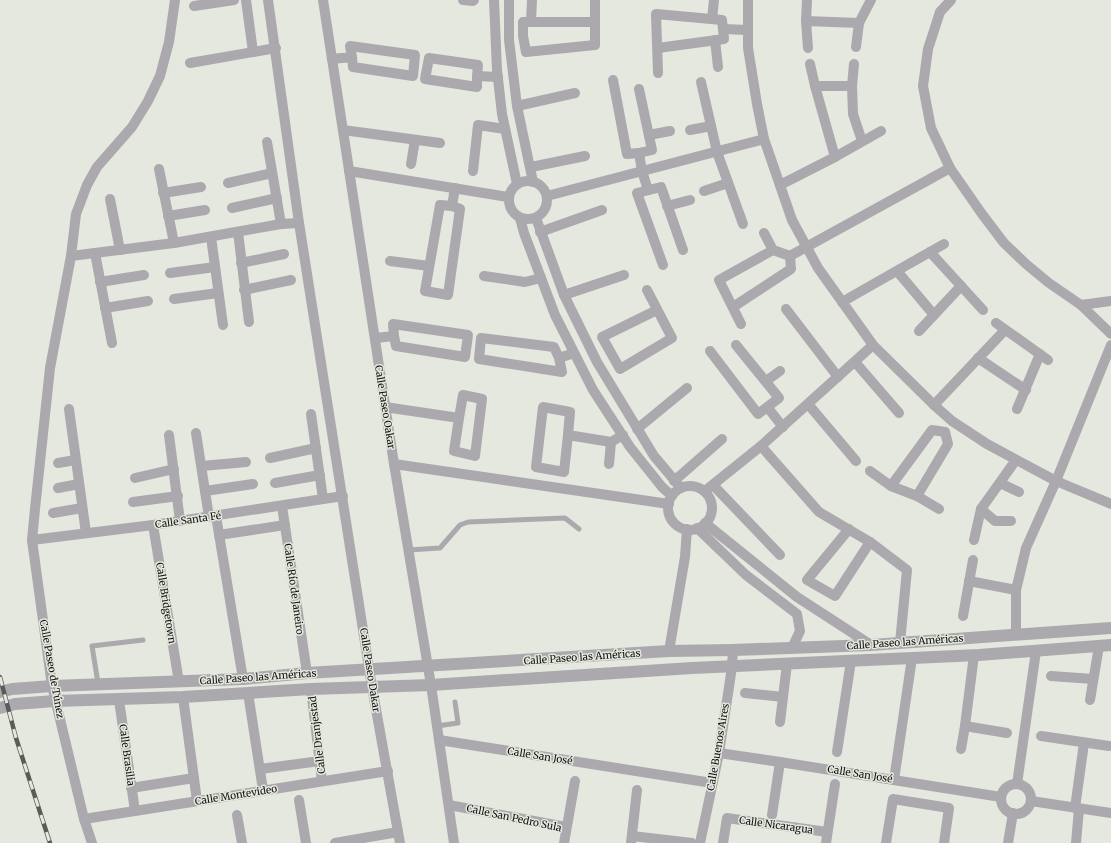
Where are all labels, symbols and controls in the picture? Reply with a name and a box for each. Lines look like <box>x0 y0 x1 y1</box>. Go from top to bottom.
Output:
street label: Calle Paseo Oakar <box>372 364 398 450</box>
street label: Calle Santa Fé <box>154 509 222 531</box>
street label: Calle Río de Janeiro <box>281 543 307 636</box>
street label: Calle Bridgetown <box>153 561 179 645</box>
street label: Calle Paseo de Túnez <box>37 619 67 720</box>
street label: Calle Paseo Dakar <box>357 627 383 714</box>
street label: Calle Paseo las Américas <box>846 631 964 653</box>
street label: Calle Paseo las Américas <box>523 646 641 668</box>
street label: Calle Paseo las Américas <box>199 666 317 688</box>
street label: Calle Dranjestad <box>306 695 328 775</box>
street label: Calle Buenos Aires <box>704 702 732 792</box>
street label: Calle Brasilia <box>116 723 138 787</box>
street label: Calle San José <box>507 744 573 768</box>
street label: Calle San José <box>827 762 893 786</box>
street label: Calle Montevideo <box>194 782 278 808</box>
street label: Calle San Pedro Sula <box>465 802 563 835</box>
street label: Calle Nicaragua <box>738 813 814 837</box>

